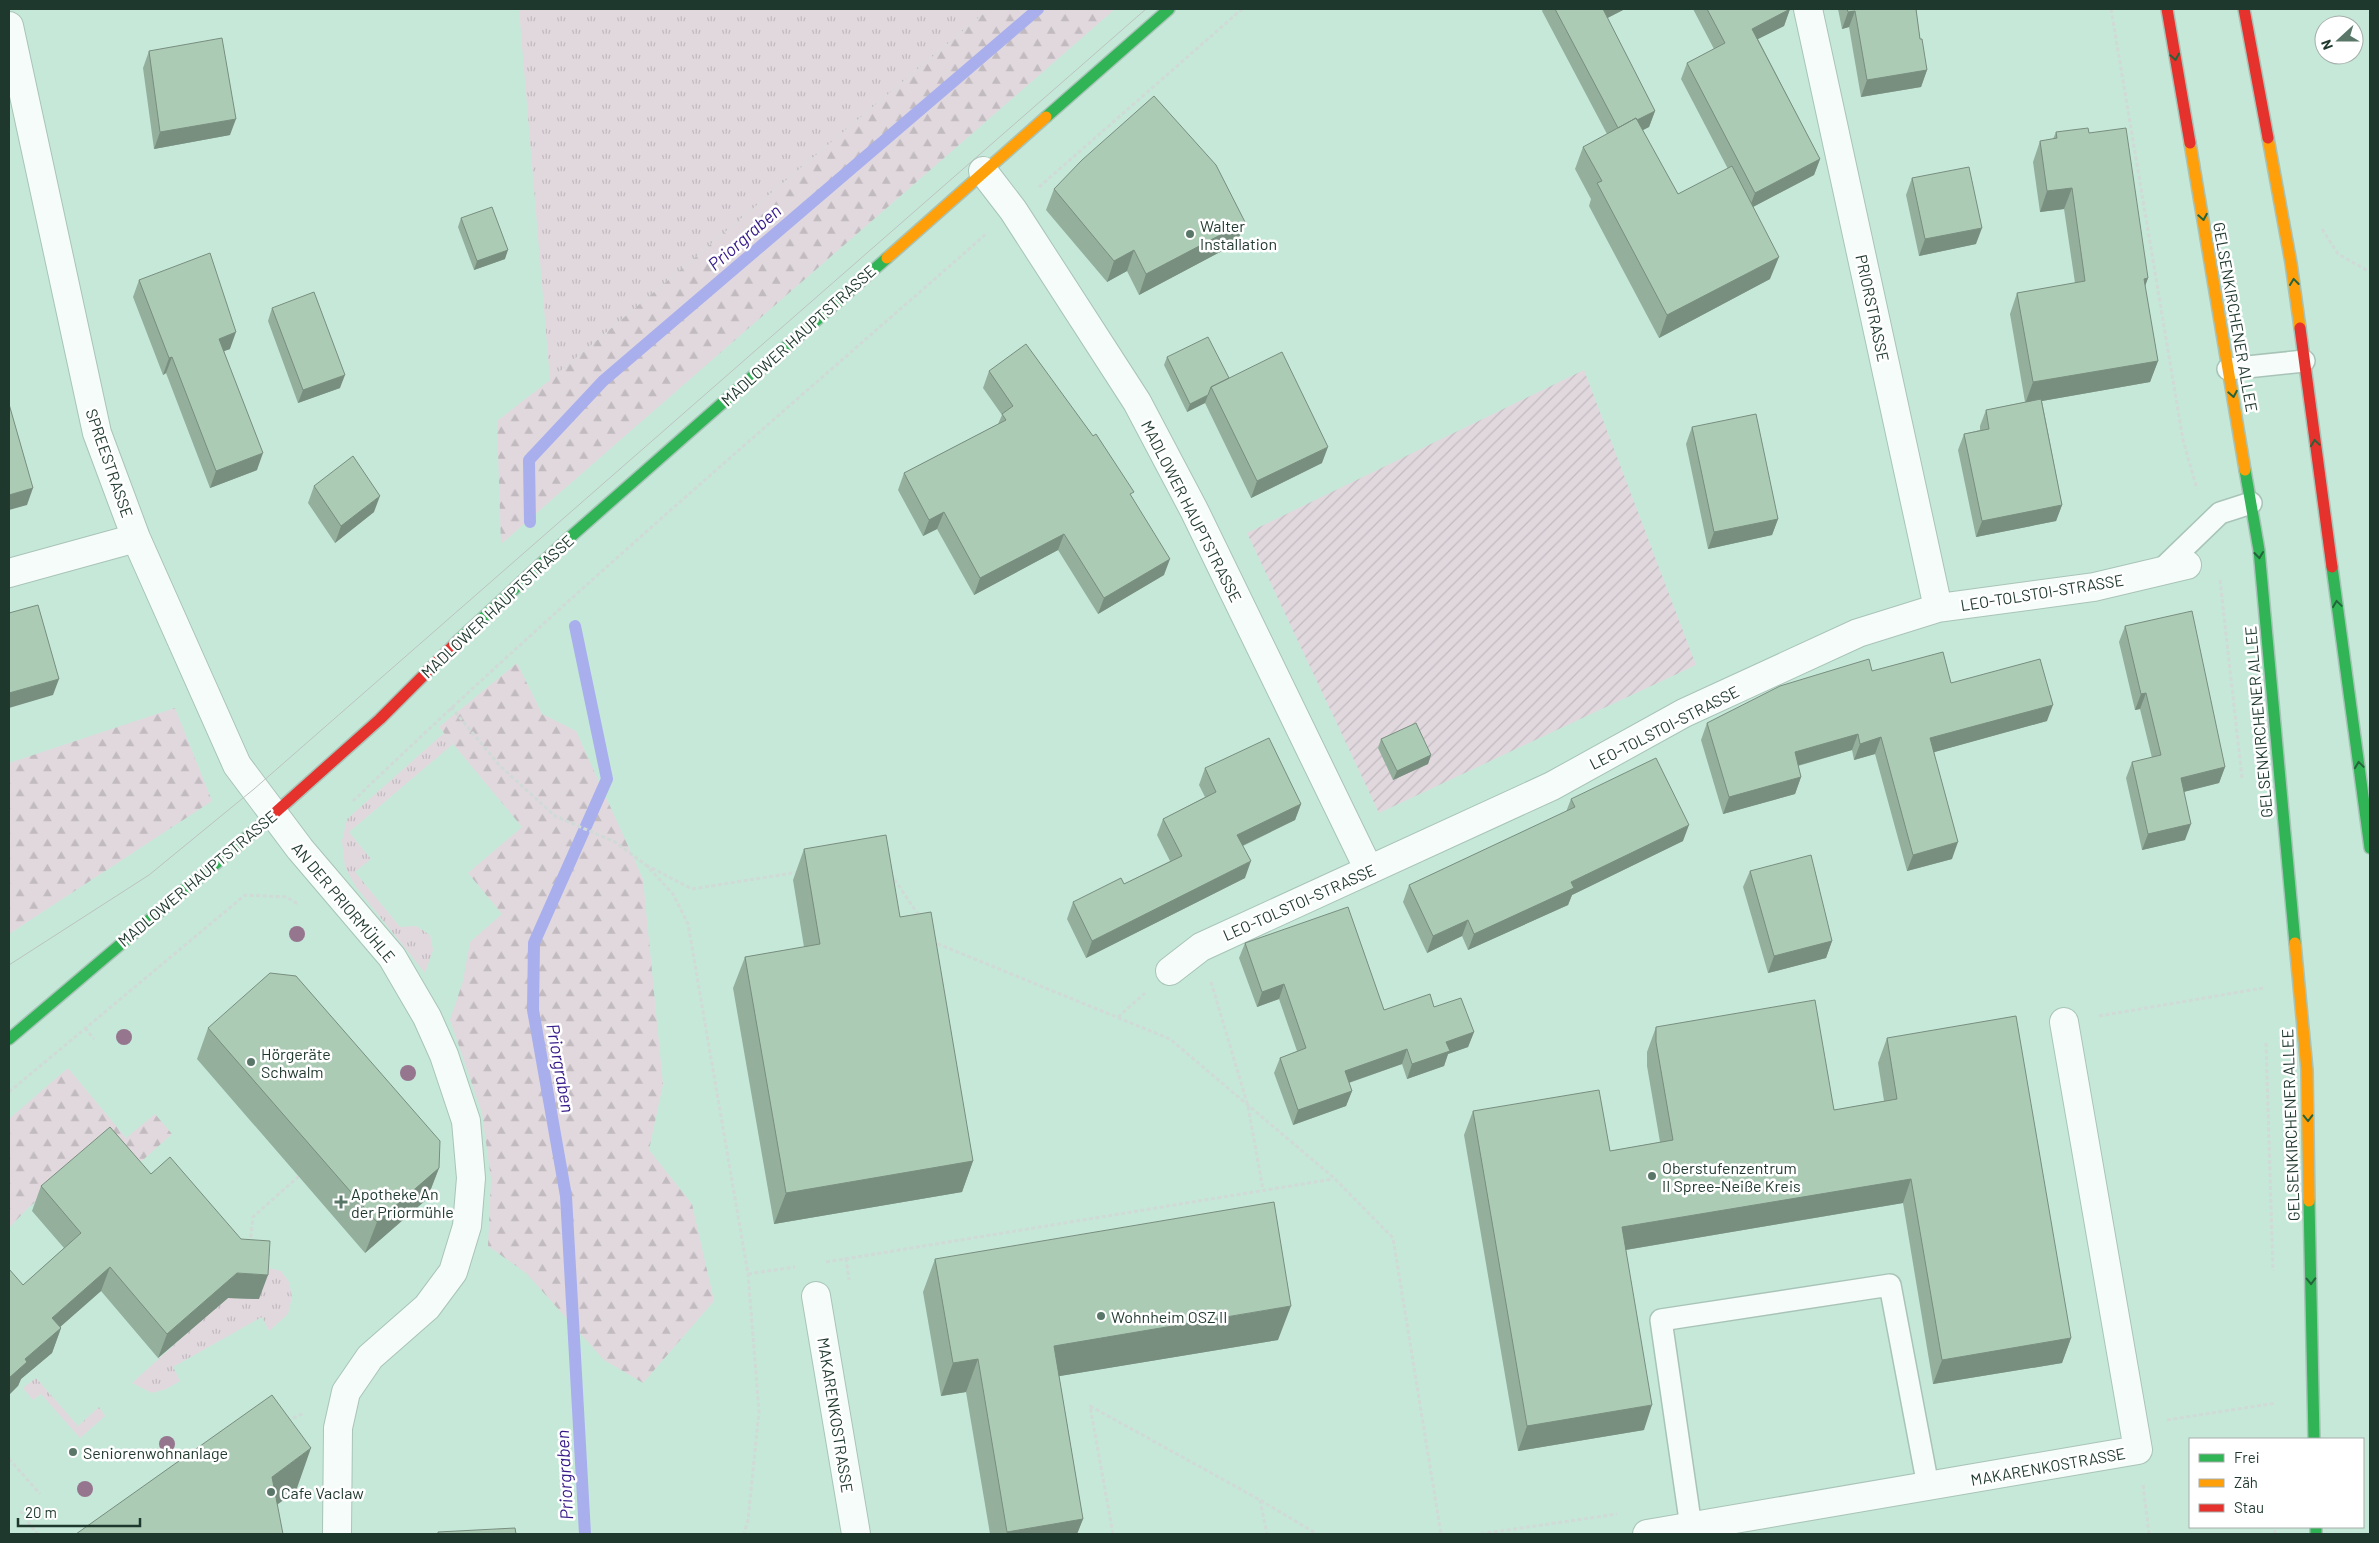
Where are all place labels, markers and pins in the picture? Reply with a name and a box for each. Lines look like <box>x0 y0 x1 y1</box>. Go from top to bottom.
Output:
place label: Walter Installation <box>1200 216 1277 253</box>
marker: Walter Installation <box>1184 228 1196 240</box>
place label: Hörgeräte Schwalm <box>261 1044 331 1081</box>
marker: Hörgeräte Schwalm <box>245 1056 257 1068</box>
place label: Oberstufenzentrum II Spree-Neiße Kreis <box>1662 1158 1801 1195</box>
marker: Oberstufenzentrum II Spree-Neiße Kreis <box>1646 1170 1658 1182</box>
place label: Apotheke An der Priormühle <box>351 1184 454 1221</box>
marker: Apotheke An der Priormühle <box>335 1196 347 1208</box>
place label: Wohnheim OSZ II <box>1111 1307 1227 1326</box>
marker: Wohnheim OSZ II <box>1095 1310 1107 1322</box>
place label: Seniorenwohnanlage <box>83 1443 228 1462</box>
marker: Seniorenwohnanlage <box>67 1446 79 1458</box>
place label: Cafe Vaclaw <box>281 1483 364 1502</box>
marker: Cafe Vaclaw <box>265 1486 277 1498</box>

